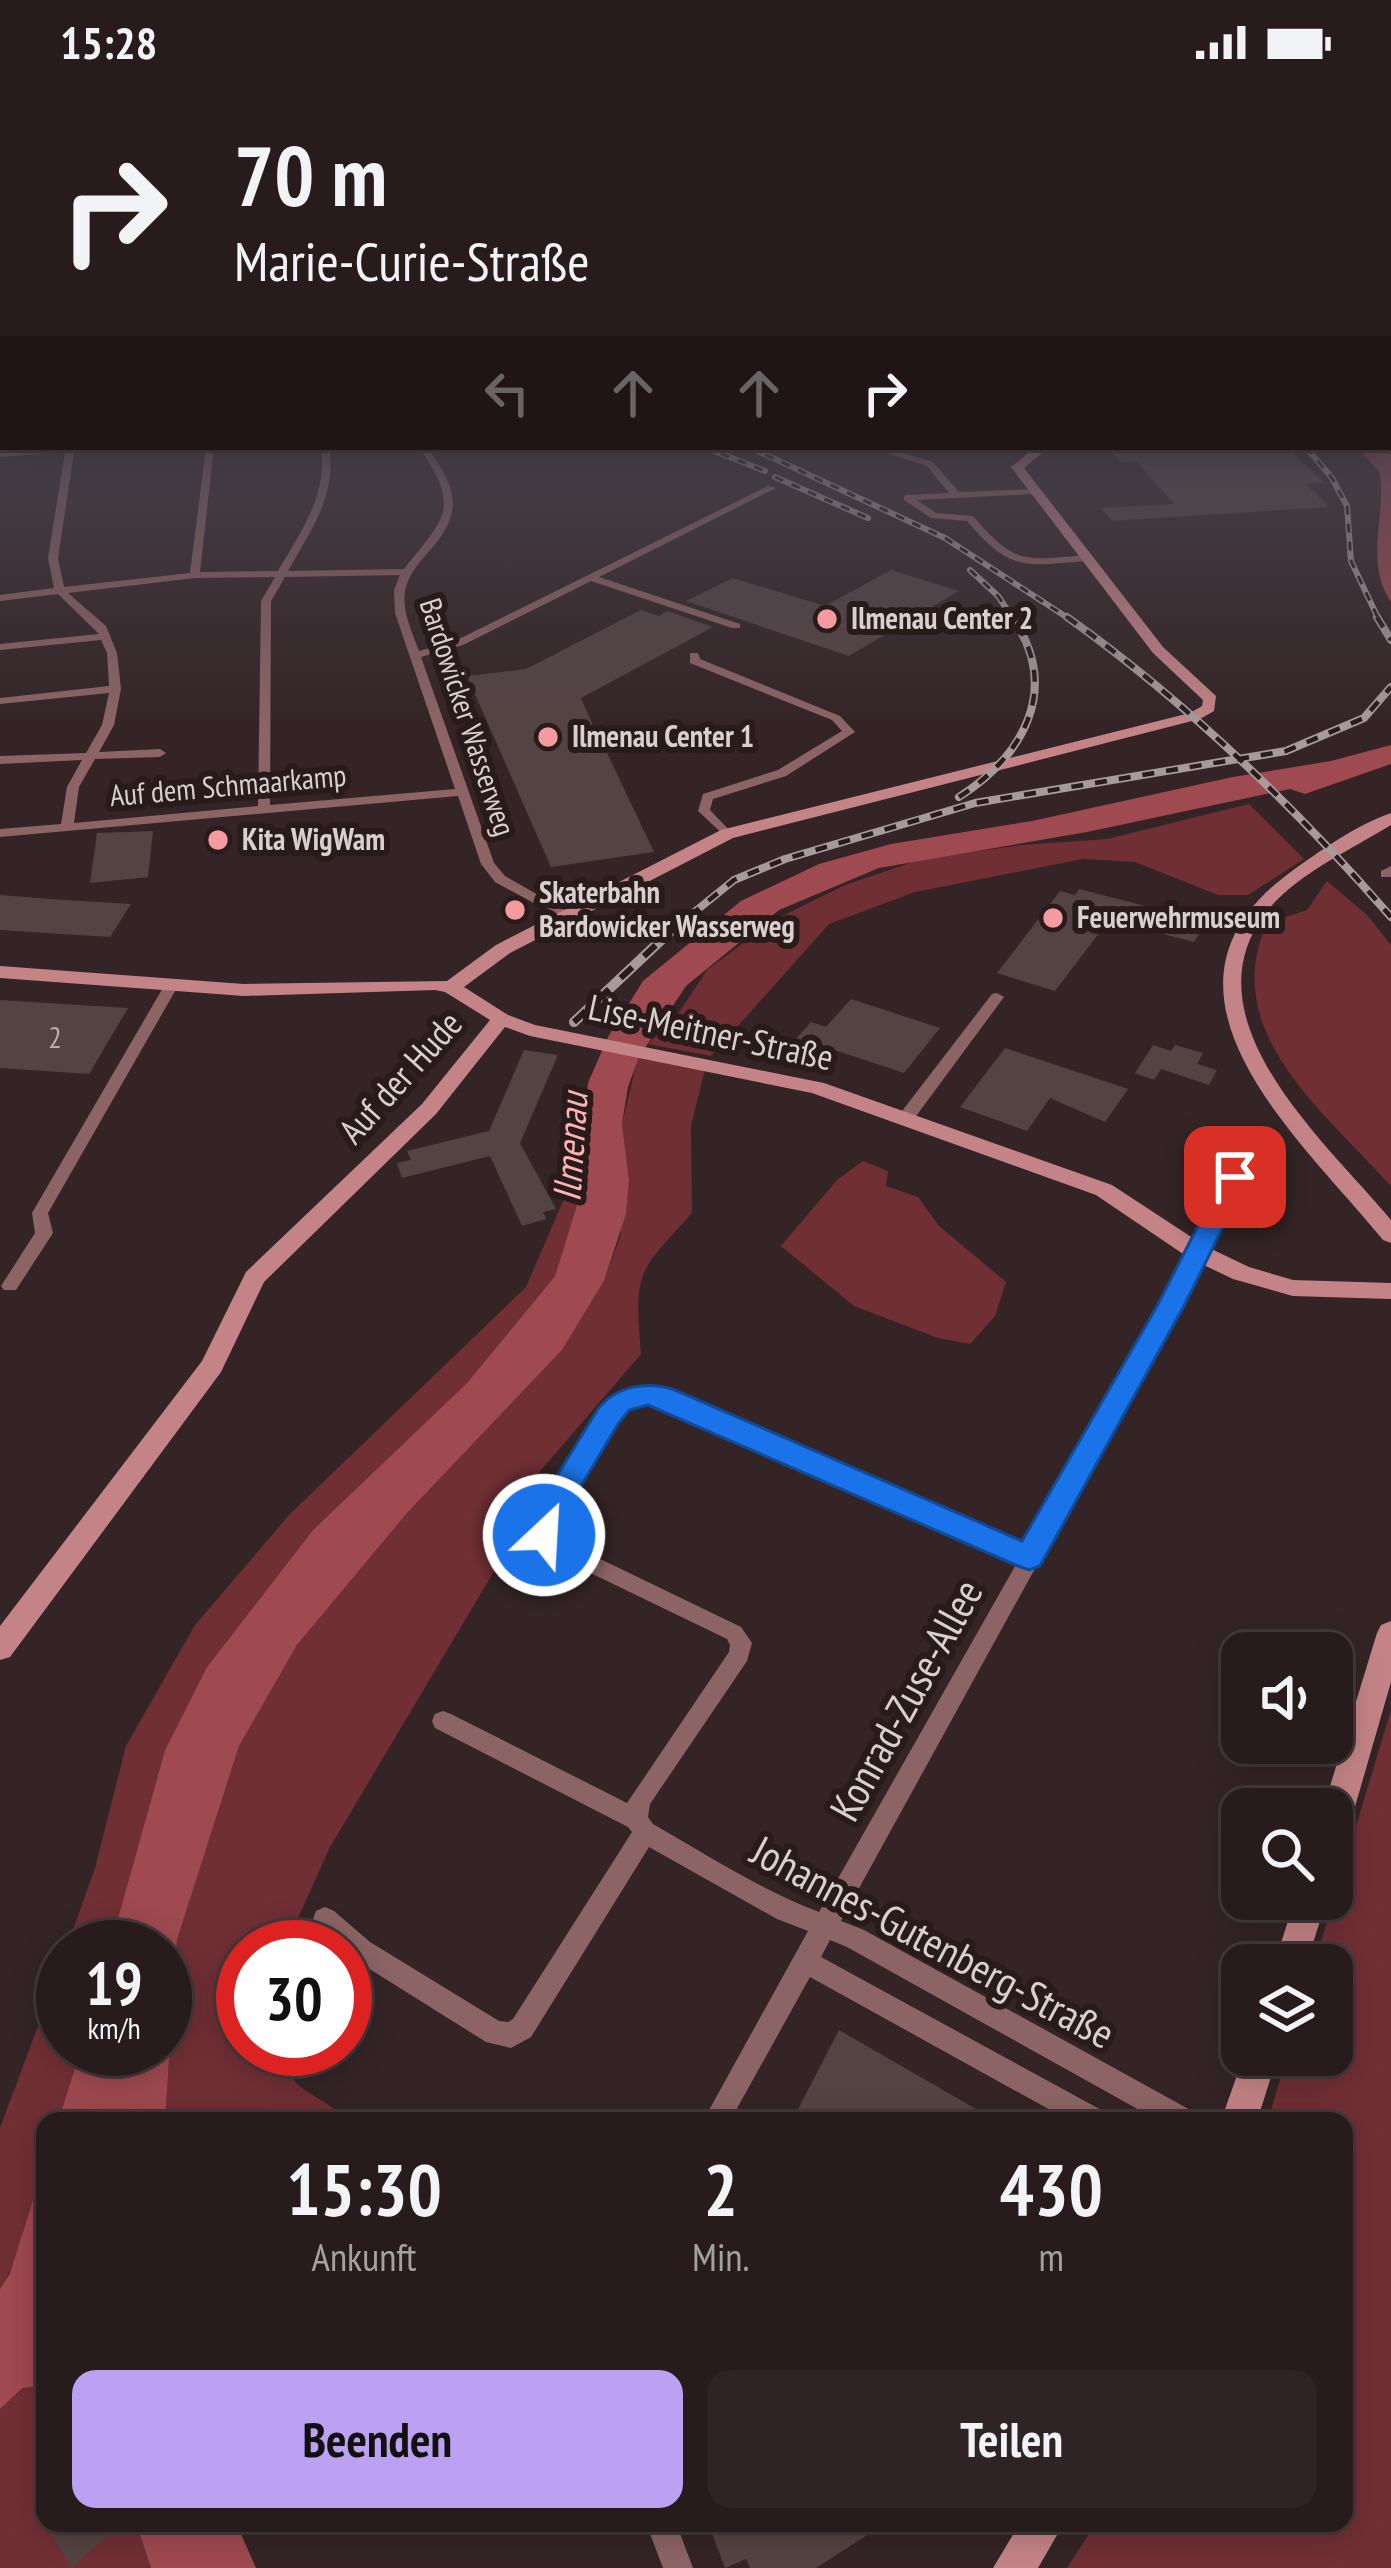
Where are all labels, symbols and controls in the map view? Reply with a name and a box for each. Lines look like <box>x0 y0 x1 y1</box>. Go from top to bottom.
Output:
text: 15:28 <box>60 13 157 71</box>
text: 70 m <box>234 120 387 229</box>
icon: right <box>36 132 192 288</box>
text: Marie-Curie-Straße <box>234 226 590 296</box>
icon: left <box>474 360 540 426</box>
icon: ahead <box>600 360 666 426</box>
icon: ahead <box>726 360 792 426</box>
icon: right <box>852 360 918 426</box>
street label: Bardowicker Wasserweg <box>412 593 525 840</box>
place label: Ilmenau Center 2 <box>851 598 1033 637</box>
marker: Ilmenau Center 2 <box>814 606 840 632</box>
place label: Ilmenau Center 1 <box>572 716 754 755</box>
marker: Ilmenau Center 1 <box>535 724 561 750</box>
street label: Auf dem Schmaarkamp <box>108 755 348 814</box>
place label: Kita WigWam <box>242 819 385 858</box>
marker: Kita WigWam <box>205 827 231 853</box>
place label: Skaterbahn Bardowicker Wasserweg <box>539 872 795 945</box>
marker: Skaterbahn Bardowicker Wasserweg <box>502 897 528 923</box>
place label: Feuerwehrmuseum <box>1077 897 1280 936</box>
marker: Feuerwehrmuseum <box>1040 905 1066 931</box>
street label: Lise-Meitner-Straße <box>585 983 838 1080</box>
street label: Auf der Hude <box>328 1000 472 1153</box>
house number: 2 <box>48 1017 62 1056</box>
water label: Ilmenau <box>540 1088 599 1203</box>
pin <box>1184 1126 1286 1228</box>
icon: arrive <box>1202 1144 1268 1210</box>
position arrow <box>481 1472 607 1598</box>
street label: Konrad-Zuse-Allee <box>817 1569 994 1830</box>
map controls <box>1221 1632 1353 2076</box>
button: sound <box>1221 1632 1353 1764</box>
button: search <box>1221 1788 1353 1920</box>
street label: Johannes-Gutenberg-Straße <box>741 1822 1124 2060</box>
speed limit sign: 30 <box>216 1920 372 2076</box>
text: 19 <box>85 1944 143 2022</box>
button: layers <box>1221 1944 1353 2076</box>
text: km/h <box>87 2008 141 2047</box>
text: 15:30 <box>286 2142 442 2235</box>
text: 2 <box>704 2142 738 2235</box>
text: 430 <box>1000 2142 1103 2235</box>
text: Ankunft <box>312 2231 417 2282</box>
text: Min. <box>692 2231 749 2282</box>
text: m <box>1039 2231 1064 2282</box>
button: Beenden <box>72 2370 683 2508</box>
button: Teilen <box>707 2370 1317 2508</box>

